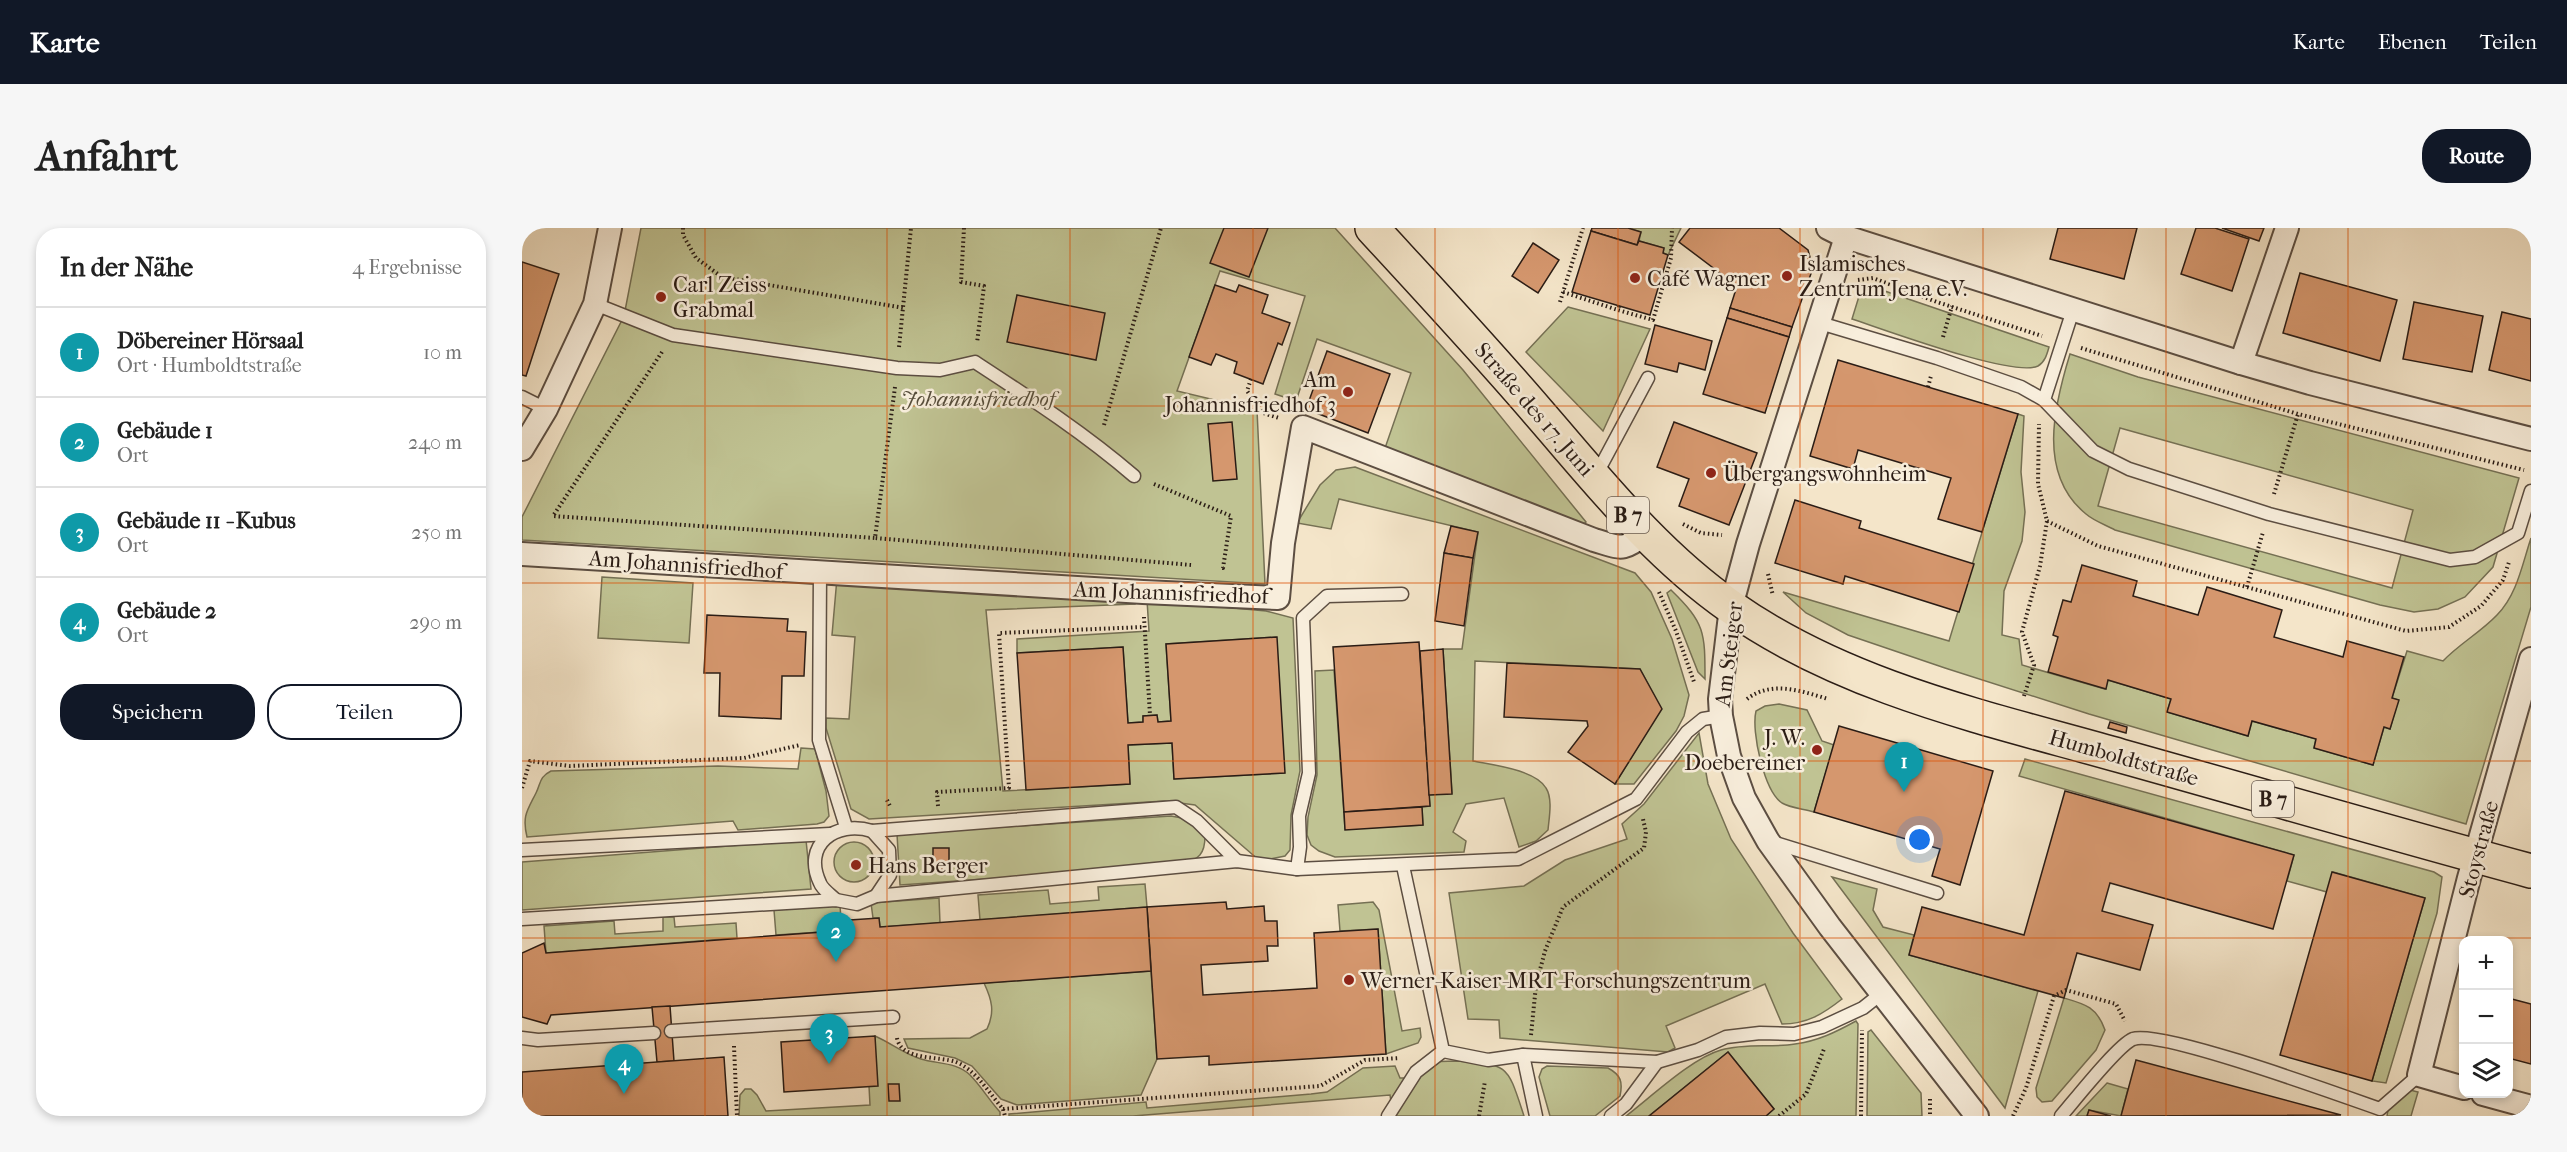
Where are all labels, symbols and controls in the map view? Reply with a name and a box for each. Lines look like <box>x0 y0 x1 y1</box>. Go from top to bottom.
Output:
text: Karte <box>30 26 100 59</box>
text: Karte <box>2293 30 2345 54</box>
text: Ebenen <box>2378 30 2447 54</box>
text: Teilen <box>2480 30 2537 54</box>
button: Route <box>2422 129 2531 183</box>
text: Anfahrt <box>36 132 178 181</box>
place label: Islamisches Zentrum Jena e.V. <box>1799 251 1967 302</box>
text: In der Nähe <box>60 252 193 283</box>
text: 4 Ergebnisse <box>352 256 462 279</box>
place label: Café Wagner <box>1647 266 1770 292</box>
marker: Islamisches Zentrum Jena e.V. <box>1780 269 1794 283</box>
marker: Café Wagner <box>1628 271 1642 285</box>
place label: Carl Zeiss Grabmal <box>673 272 767 323</box>
marker: Carl Zeiss Grabmal <box>654 290 668 304</box>
text: Döbereiner Hörsaal <box>117 328 304 354</box>
street label: Straße des 17. Juni <box>1469 337 1600 482</box>
text: 1 <box>76 341 83 364</box>
text: 10 m <box>423 341 462 364</box>
text: Ort · Humboldtstraße <box>117 354 302 377</box>
place label: Am Johannisfriedhof 3 <box>1162 367 1337 418</box>
marker: Am Johannisfriedhof 3 <box>1341 385 1355 399</box>
park label: Johannisfriedhof <box>901 386 1060 412</box>
text: Gebäude 1 <box>117 418 213 444</box>
text: 2 <box>74 431 85 454</box>
text: 240 m <box>408 431 462 454</box>
text: Ort <box>117 444 149 467</box>
place label: Übergangswohnheim <box>1723 460 1927 487</box>
marker: Übergangswohnheim <box>1704 466 1718 480</box>
road number: B 7 <box>1607 497 1649 533</box>
text: Gebäude 11 - Kubus <box>117 508 296 534</box>
text: 3 <box>75 521 84 544</box>
text: 250 m <box>411 521 462 544</box>
text: Ort <box>117 534 149 557</box>
street label: Am Johannisfriedhof <box>587 545 789 585</box>
street label: Am Johannisfriedhof <box>1072 577 1274 610</box>
text: Gebäude 2 <box>117 598 216 624</box>
street label: Am Steiger <box>1710 599 1748 709</box>
text: 4 <box>74 611 85 634</box>
text: 290 m <box>409 611 462 634</box>
text: Ort <box>117 624 149 647</box>
button: Speichern <box>60 684 255 740</box>
button: Teilen <box>267 684 462 740</box>
street label: Humboldtstraße <box>2046 724 2202 792</box>
place label: J. W. Doebereiner <box>1684 725 1806 776</box>
pin: 1 <box>1884 742 1924 792</box>
marker: J. W. Doebereiner <box>1810 743 1824 757</box>
road number: B 7 <box>2252 781 2294 817</box>
street label: Stoystraße <box>2453 798 2504 901</box>
your location <box>1905 825 1934 854</box>
place label: Hans Berger <box>868 853 988 879</box>
marker: Hans Berger <box>849 858 863 872</box>
pin: 2 <box>816 912 856 962</box>
map controls <box>2459 936 2513 1098</box>
button: + <box>2459 936 2513 990</box>
place label: Werner-Kaiser-MRT-Forschungszentrum <box>1360 968 1752 994</box>
marker: Werner-Kaiser-MRT-Forschungszentrum <box>1342 973 1356 987</box>
button: − <box>2459 990 2513 1044</box>
pin: 3 <box>810 1014 848 1064</box>
pin: 4 <box>604 1044 644 1094</box>
button: layers <box>2459 1044 2513 1098</box>

